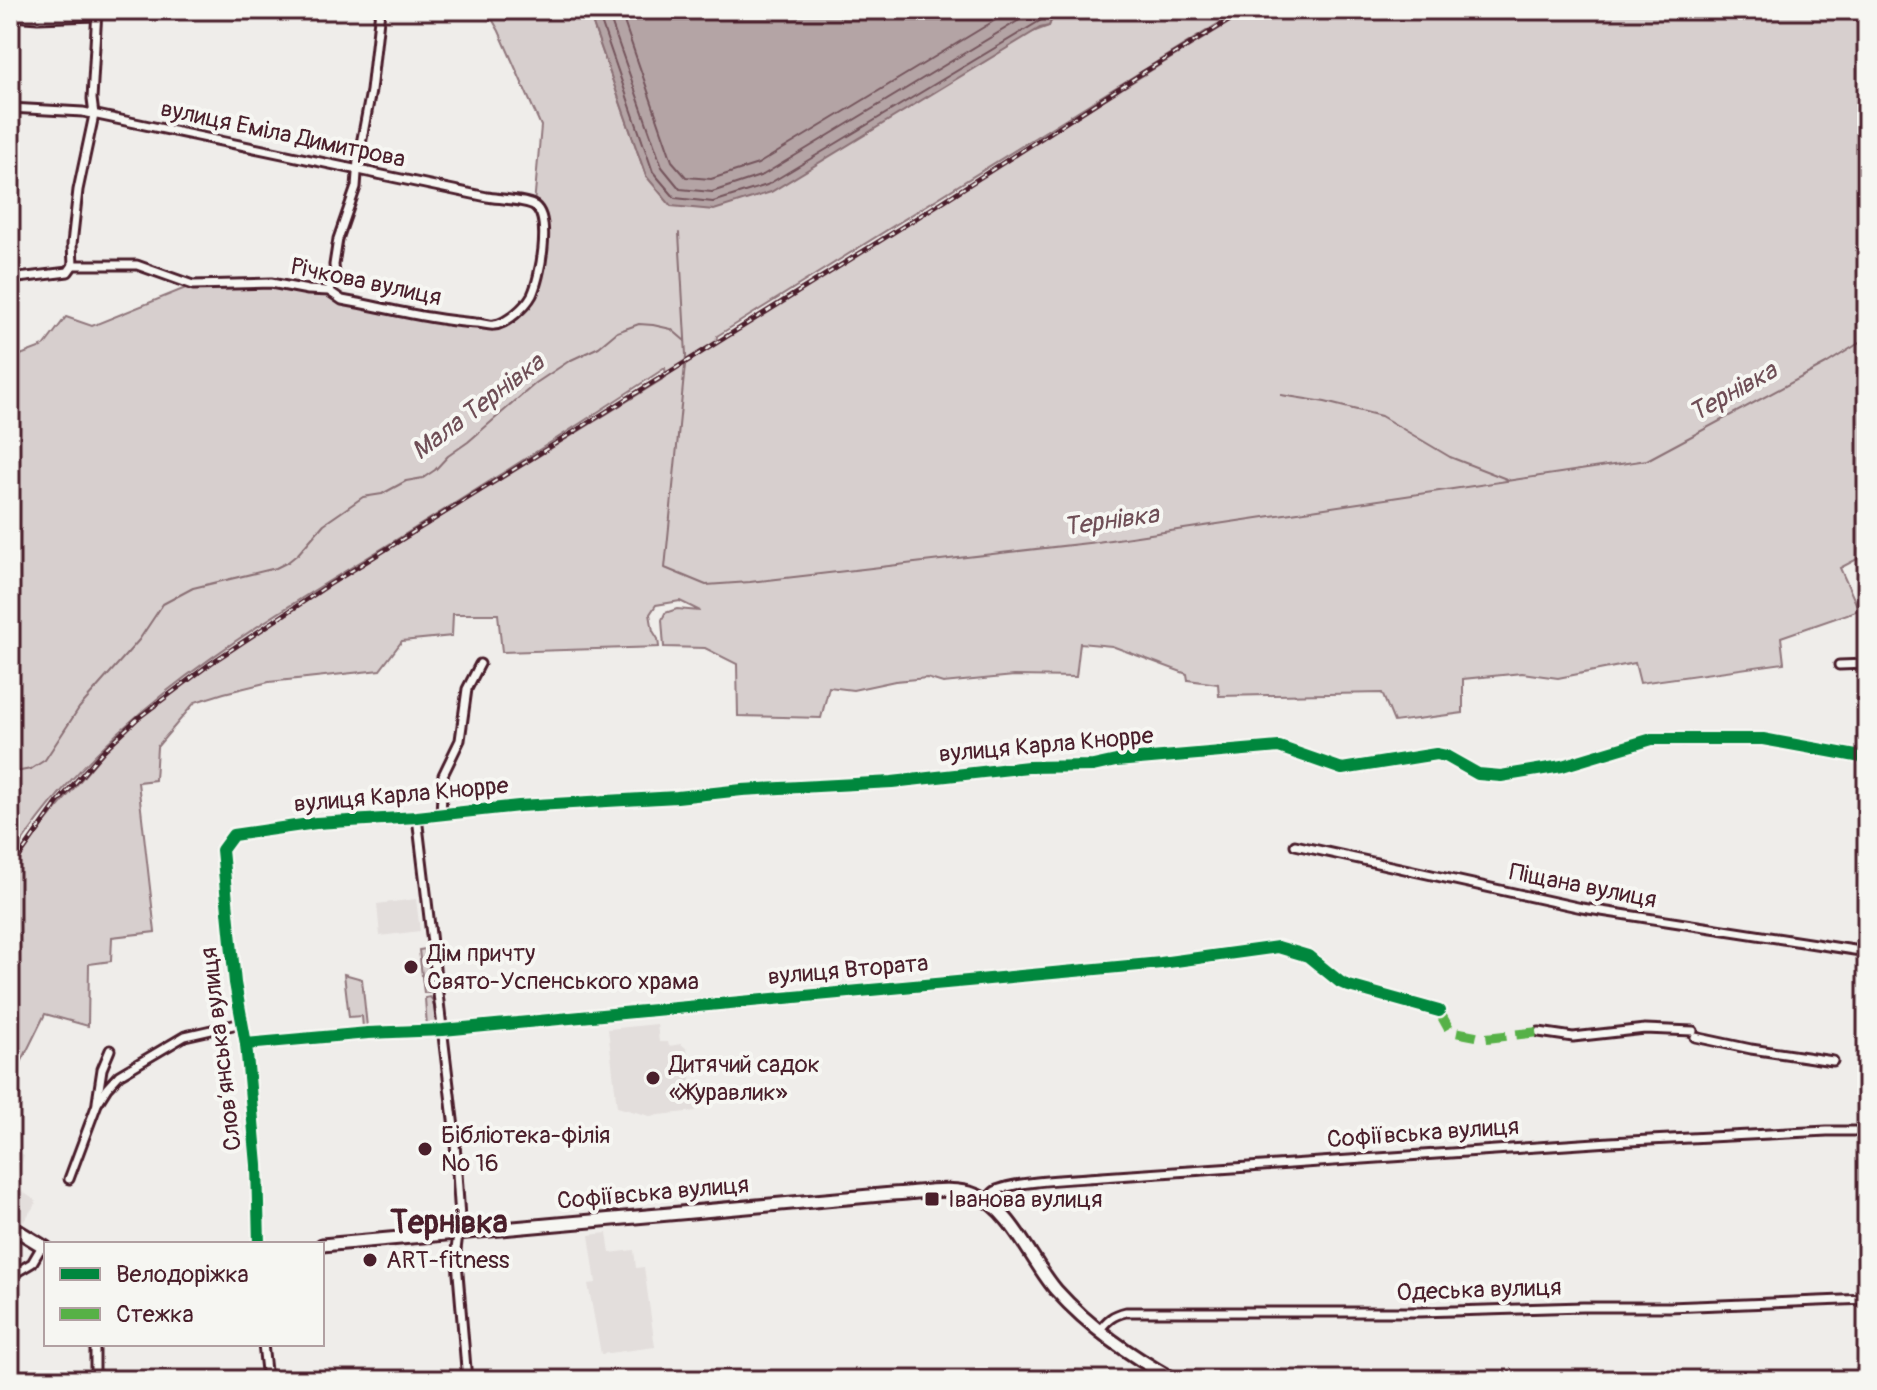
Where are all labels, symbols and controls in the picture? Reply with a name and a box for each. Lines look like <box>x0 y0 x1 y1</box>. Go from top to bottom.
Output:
street label: вулиця Еміла Димитрова <box>158 94 408 174</box>
street label: Річкова вулиця <box>288 252 444 312</box>
water label: Мала Тернівка <box>405 346 552 467</box>
water label: Тернівка <box>1684 354 1784 429</box>
water label: Тернівка <box>1062 498 1162 543</box>
street label: вулиця Карла Кнорре <box>937 721 1155 769</box>
street label: вулиця Карла Кнорре <box>292 771 510 819</box>
street label: Піщана вулиця <box>1507 858 1659 914</box>
place label: Дім причту Свято-Успенського храма <box>426 939 699 996</box>
street label: Словʼянська вулиця <box>194 946 248 1152</box>
street label: вулиця Втората <box>767 949 929 991</box>
marker: Дім причту Свято-Успенського храма <box>402 958 420 976</box>
place label: Дитячий садок «Журавлик» <box>668 1050 820 1107</box>
marker: Дитячий садок «Журавлик» <box>644 1069 662 1087</box>
street label: Софіївська вулиця <box>1326 1112 1520 1154</box>
place label: Бібліотека-філія № 16 <box>441 1121 610 1178</box>
marker: Бібліотека-філія № 16 <box>416 1140 434 1158</box>
street label: Софіївська вулиця <box>556 1170 750 1216</box>
place label: Іванова вулиця <box>948 1185 1102 1214</box>
marker: Іванова вулиця <box>923 1190 941 1208</box>
district label: Тернівка <box>389 1203 508 1243</box>
legend <box>44 1242 324 1346</box>
place label: ART-fitness <box>386 1246 510 1275</box>
marker: ART-fitness <box>361 1251 379 1269</box>
text: Велодоріжка <box>116 1260 249 1289</box>
street label: Одеська вулиця <box>1396 1273 1562 1307</box>
text: Стежка <box>116 1300 194 1329</box>

